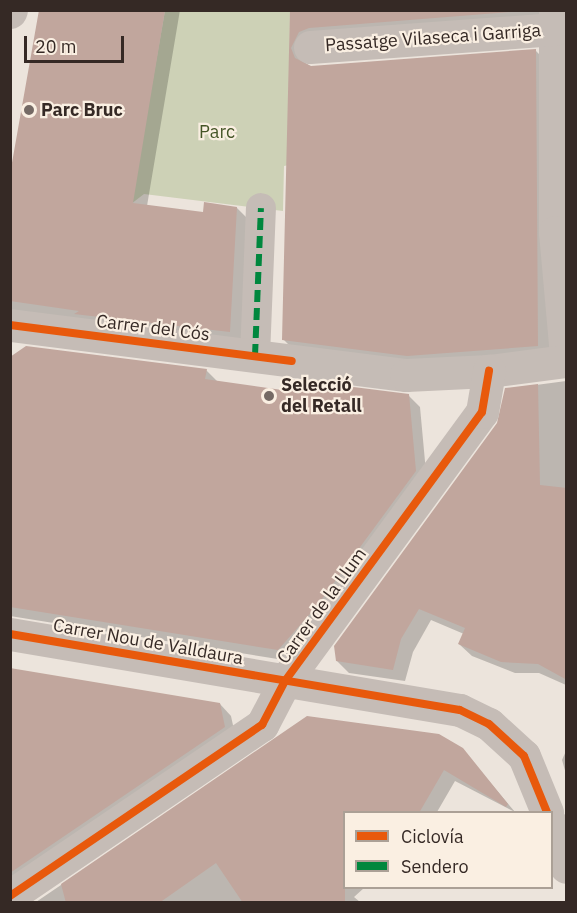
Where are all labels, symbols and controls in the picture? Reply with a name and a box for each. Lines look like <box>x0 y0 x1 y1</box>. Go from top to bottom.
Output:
street label: Passatge Vilaseca i Garriga <box>324 20 542 56</box>
scale bar <box>27 24 128 62</box>
text: 20 m <box>35 35 77 58</box>
place label: Parc Bruc <box>41 99 123 121</box>
marker: Parc Bruc <box>22 103 36 117</box>
park label: Parc <box>199 121 235 143</box>
street label: Carrer del Cós <box>95 310 211 346</box>
place label: Selecció del Retall <box>281 375 362 418</box>
marker: Selecció del Retall <box>262 389 276 403</box>
street label: Carrer de la Llum <box>273 544 371 668</box>
street label: Carrer Nou de Valldaura <box>51 615 245 669</box>
legend <box>343 811 553 889</box>
text: Ciclovía <box>401 825 464 848</box>
text: Sendero <box>401 855 468 878</box>

